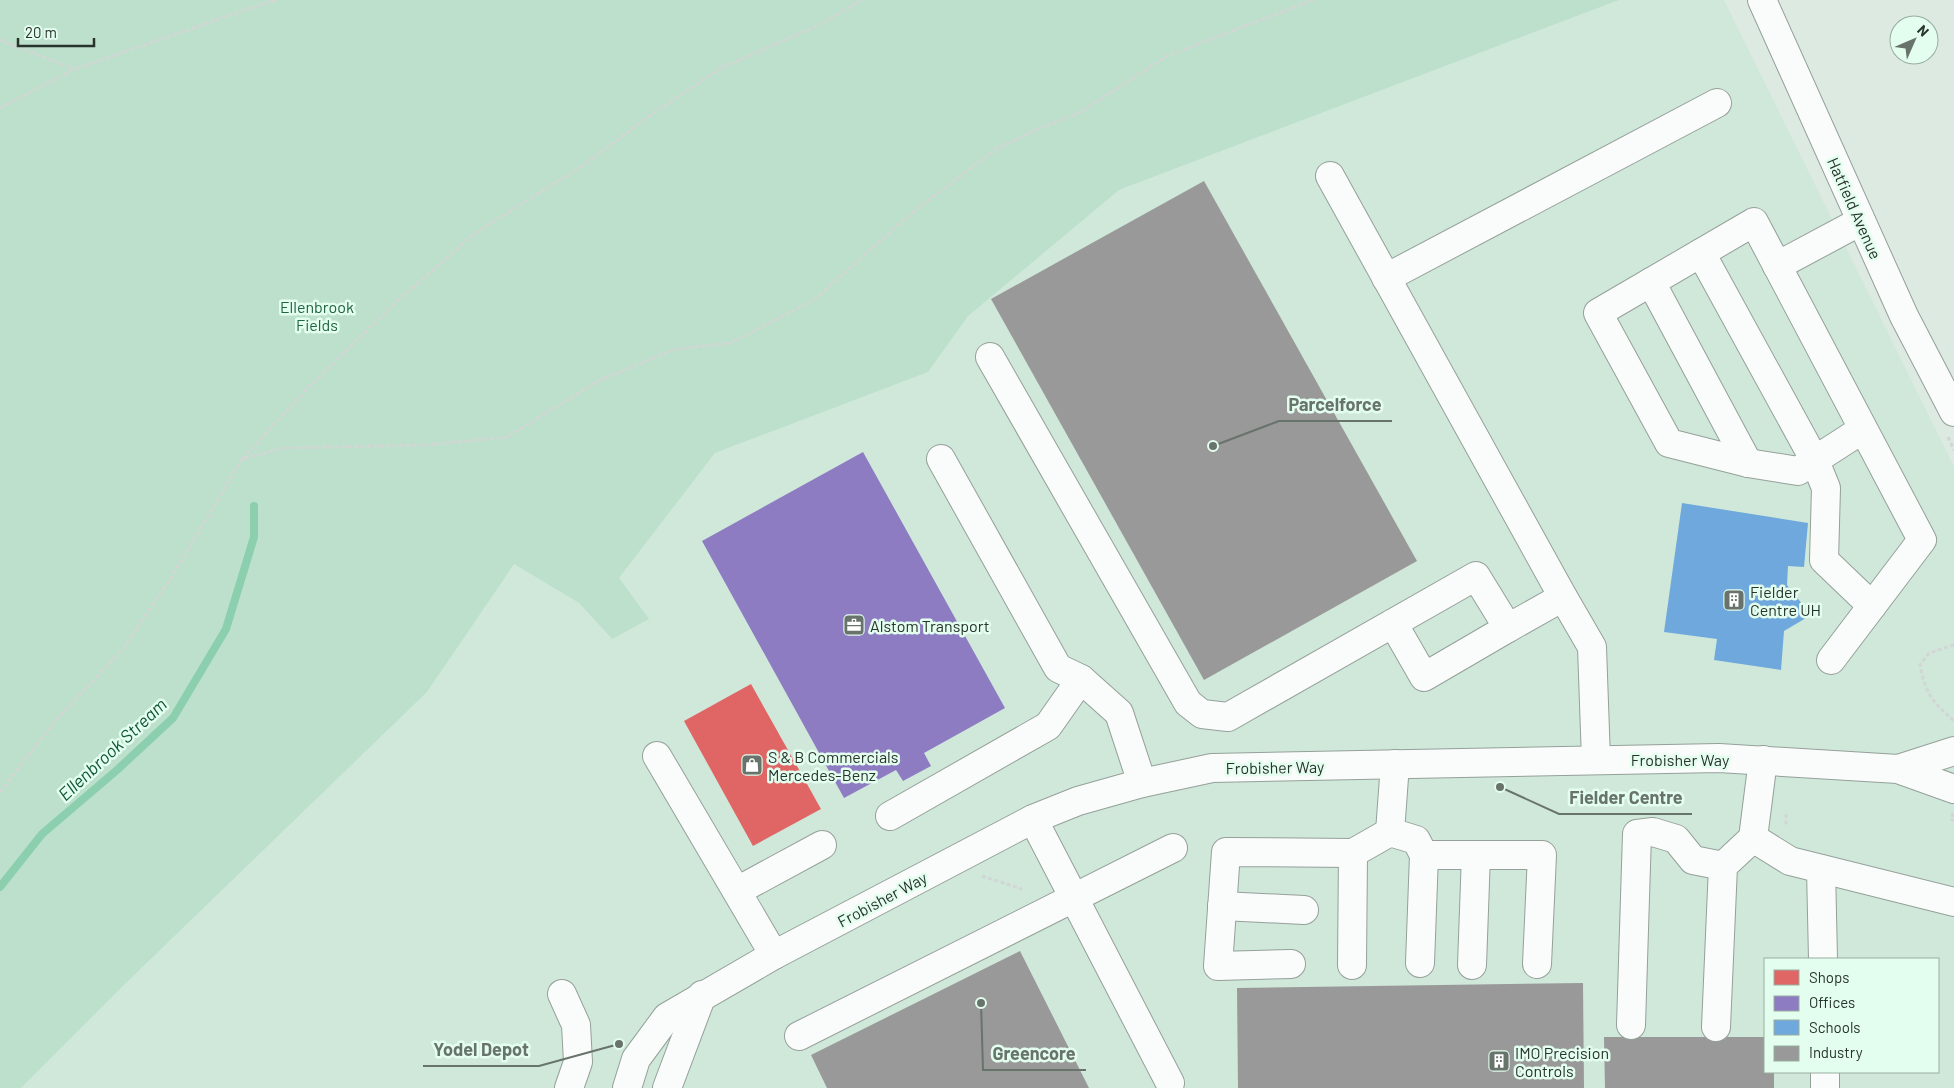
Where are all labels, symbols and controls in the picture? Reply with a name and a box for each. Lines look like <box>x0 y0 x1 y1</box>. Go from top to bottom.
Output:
scale bar <box>18 15 94 47</box>
north arrow <box>1889 15 1939 65</box>
text: N <box>1914 21 1933 40</box>
text: 20 m <box>25 23 57 41</box>
street label: Hatfield Avenue <box>1824 154 1886 262</box>
park label: Ellenbrook Fields <box>280 297 354 334</box>
callout: Parcelforce <box>1279 388 1392 421</box>
text: Parcelforce <box>1288 393 1382 415</box>
place label: Fielder Centre UH <box>1750 582 1821 619</box>
building icon: Fielder Centre UH <box>1722 588 1746 612</box>
office icon: Alstom Transport <box>842 613 866 637</box>
place label: Alstom Transport <box>870 616 990 635</box>
water label: Ellenbrook Stream <box>53 693 171 805</box>
place label: S & B Commercials Mercedes-Benz <box>768 747 899 784</box>
street label: Frobisher Way <box>1631 750 1730 769</box>
shop icon: S & B Commercials Mercedes-Benz <box>740 753 764 777</box>
street label: Frobisher Way <box>1225 757 1325 777</box>
callout: Fielder Centre <box>1559 781 1692 814</box>
text: Fielder Centre <box>1569 786 1683 808</box>
street label: Frobisher Way <box>834 867 931 931</box>
legend <box>1764 958 1939 1073</box>
text: Shops <box>1809 968 1849 986</box>
text: Offices <box>1809 993 1855 1011</box>
text: Schools <box>1809 1018 1861 1036</box>
callout: Yodel Depot <box>423 1033 539 1066</box>
callout: Greencore <box>983 1037 1086 1070</box>
text: Yodel Depot <box>433 1038 529 1060</box>
text: Greencore <box>992 1042 1076 1064</box>
place label: IMO Precision Controls <box>1515 1043 1609 1080</box>
text: Industry <box>1809 1043 1863 1061</box>
building icon: IMO Precision Controls <box>1487 1049 1511 1073</box>

